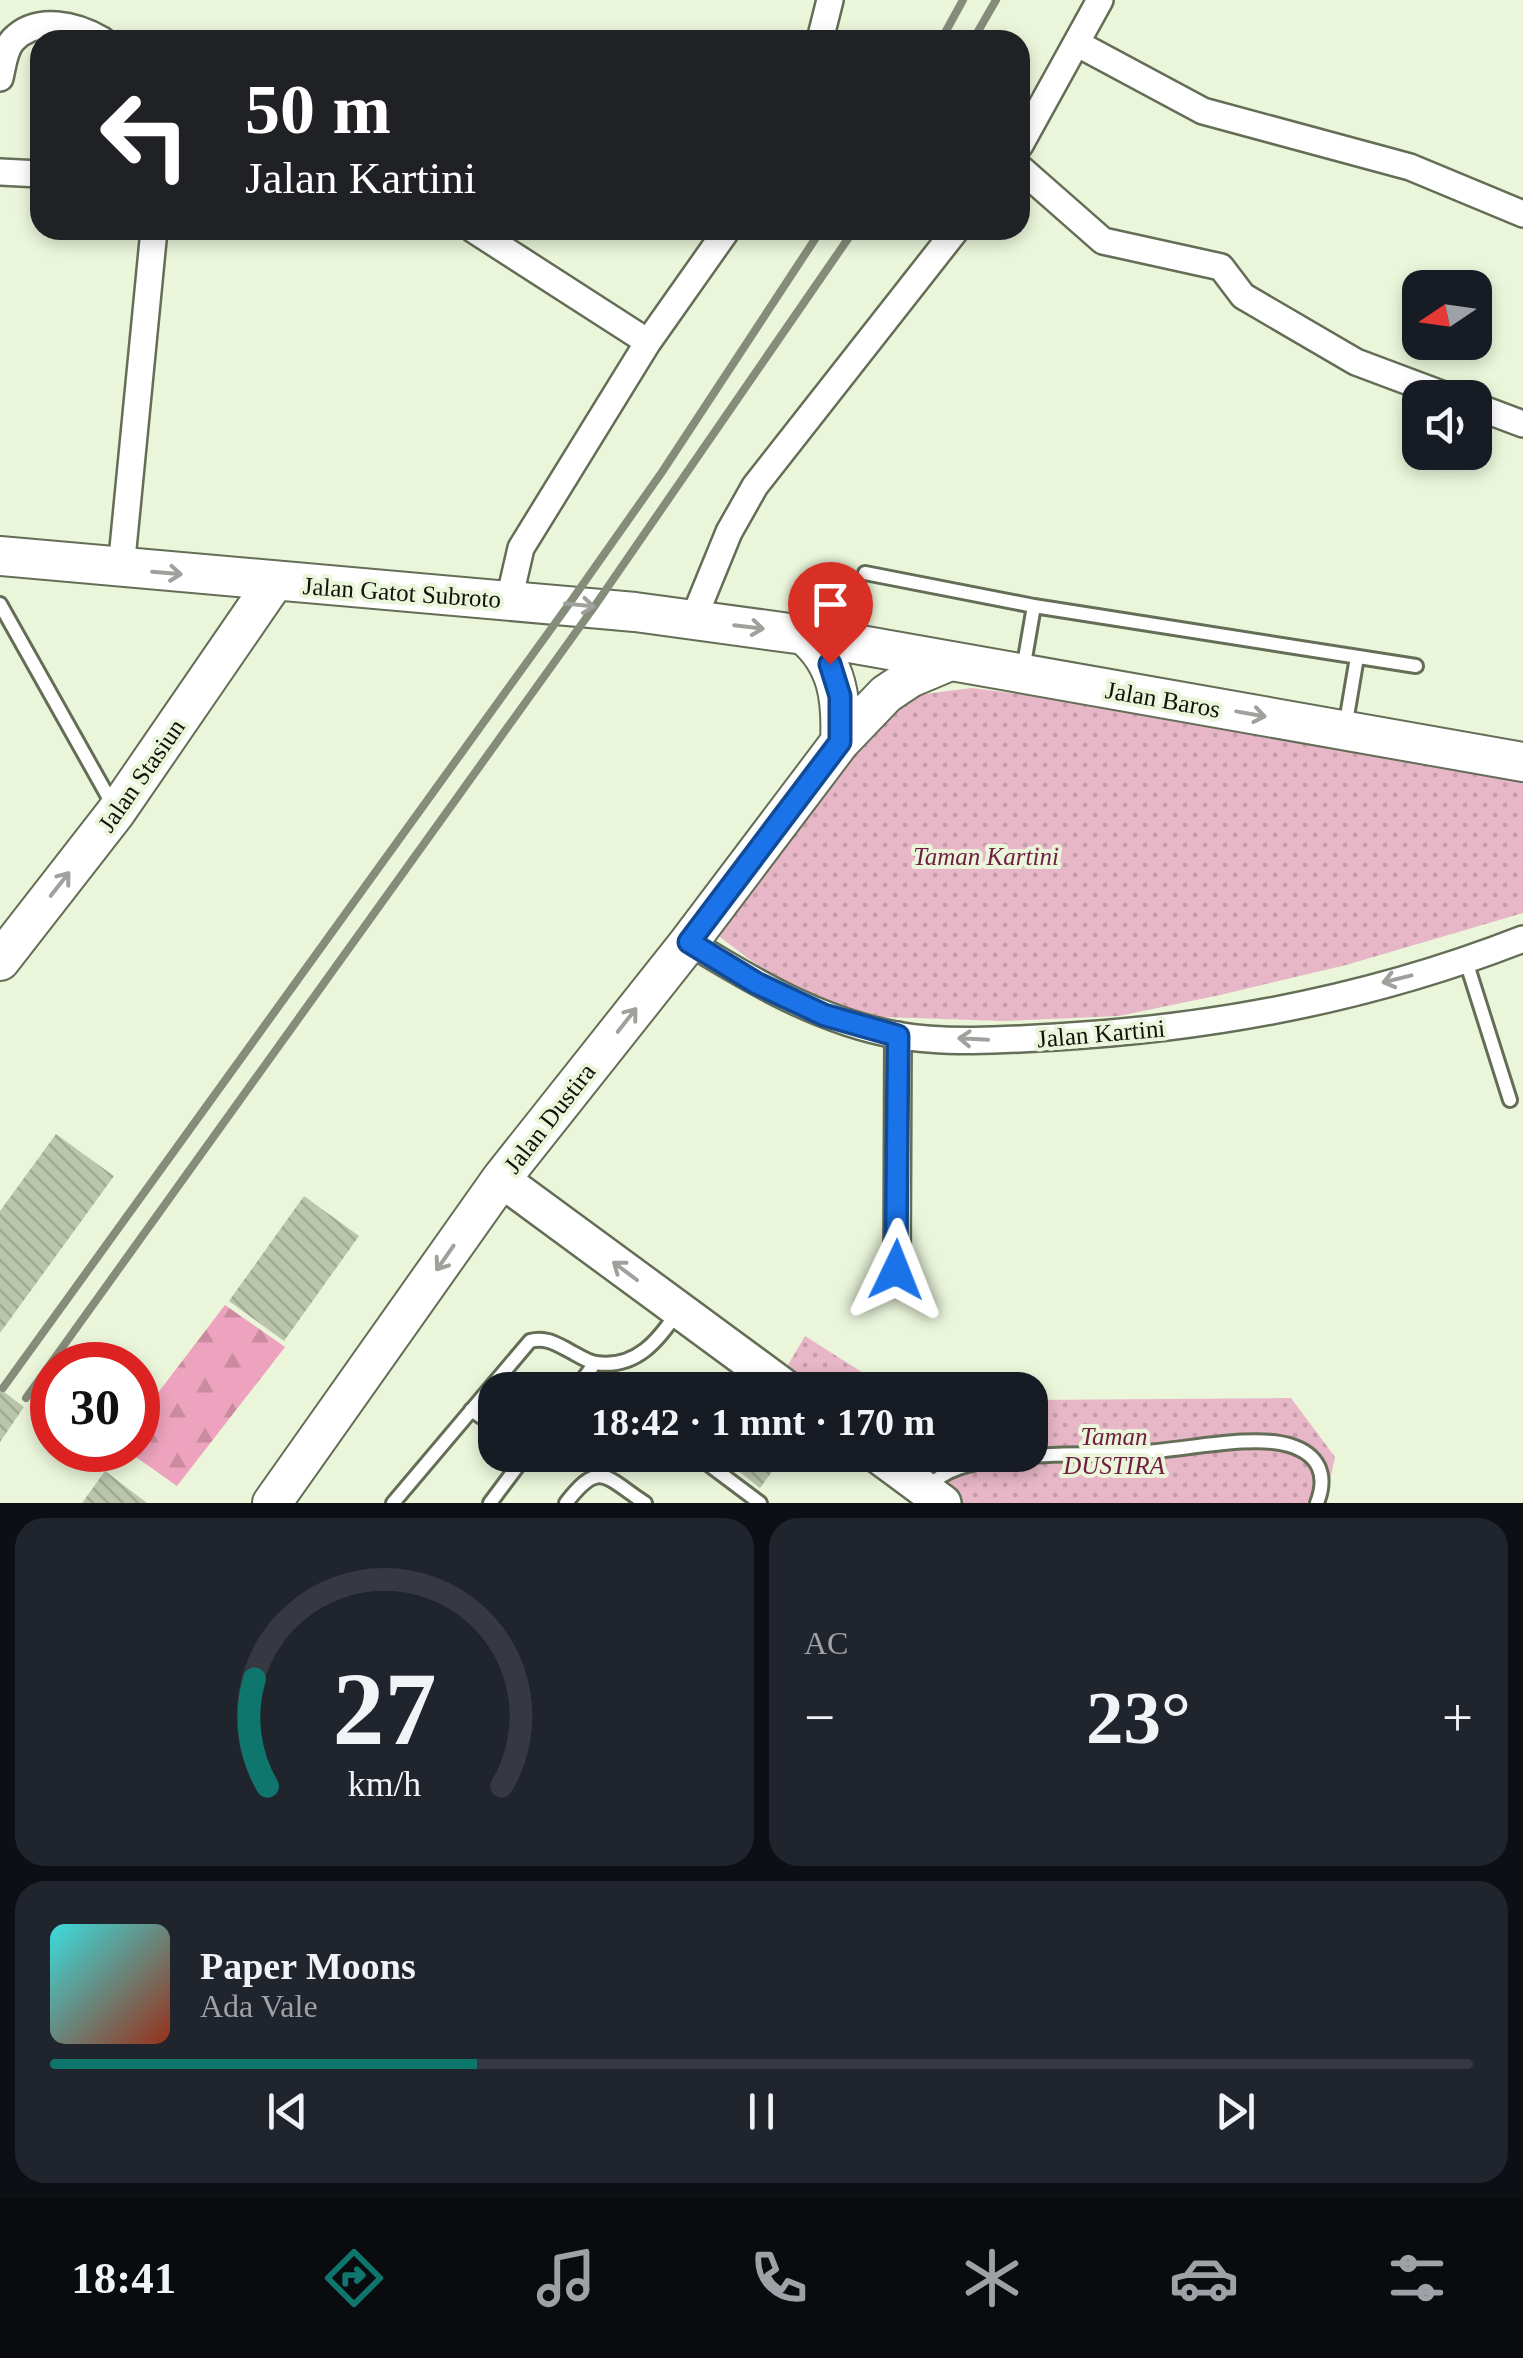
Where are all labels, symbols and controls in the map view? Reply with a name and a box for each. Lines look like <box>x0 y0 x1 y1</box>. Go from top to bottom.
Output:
icon: left <box>80 70 210 200</box>
text: 50 m <box>245 71 391 148</box>
text: Jalan Kartini <box>245 153 476 203</box>
north arrow <box>1402 270 1492 360</box>
map controls <box>1402 270 1492 470</box>
button: sound <box>1402 380 1492 470</box>
pin <box>788 562 873 665</box>
one-way arrow <box>150 563 182 582</box>
street label: Jalan Gatot Subroto <box>302 572 502 613</box>
icon: arrive <box>803 577 858 632</box>
one-way arrow <box>564 596 596 615</box>
one-way arrow <box>732 619 764 637</box>
street label: Jalan Baros <box>1103 676 1222 723</box>
one-way arrow <box>1234 705 1267 724</box>
street label: Jalan Stasiun <box>93 713 190 837</box>
park label: Taman Kartini <box>913 843 1059 870</box>
one-way arrow <box>49 871 70 898</box>
one-way arrow <box>1382 971 1414 989</box>
one-way arrow <box>616 1007 637 1034</box>
street label: Jalan Kartini <box>1036 1014 1166 1053</box>
one-way arrow <box>958 1029 990 1048</box>
street label: Jalan Dustira <box>498 1058 600 1178</box>
position arrow <box>844 1218 948 1322</box>
one-way arrow <box>435 1244 456 1272</box>
one-way arrow <box>612 1260 639 1281</box>
speed limit sign: 30 <box>30 1342 160 1472</box>
text: 18:42 · 1 mnt · 170 m <box>591 1401 935 1443</box>
park label: Taman DUSTIRA <box>1062 1423 1165 1479</box>
text: AC <box>804 1625 848 1661</box>
text: 27 <box>333 1651 437 1766</box>
text: 23° <box>1086 1676 1191 1759</box>
text: − <box>804 1687 835 1748</box>
text: + <box>1442 1687 1473 1748</box>
text: km/h <box>348 1764 421 1804</box>
text: Paper Moons <box>200 1945 416 1987</box>
text: Ada Vale <box>200 1988 318 2024</box>
icon: previous <box>260 2084 315 2139</box>
icon: pause <box>734 2084 789 2139</box>
icon: next <box>1208 2084 1263 2139</box>
icon: directions <box>319 2243 389 2313</box>
icon: music <box>531 2243 601 2313</box>
icon: phone <box>744 2243 814 2313</box>
icon: climate <box>957 2243 1027 2313</box>
icon: car <box>1169 2243 1239 2313</box>
icon: filters <box>1382 2243 1452 2313</box>
text: 18:41 <box>71 2253 176 2303</box>

